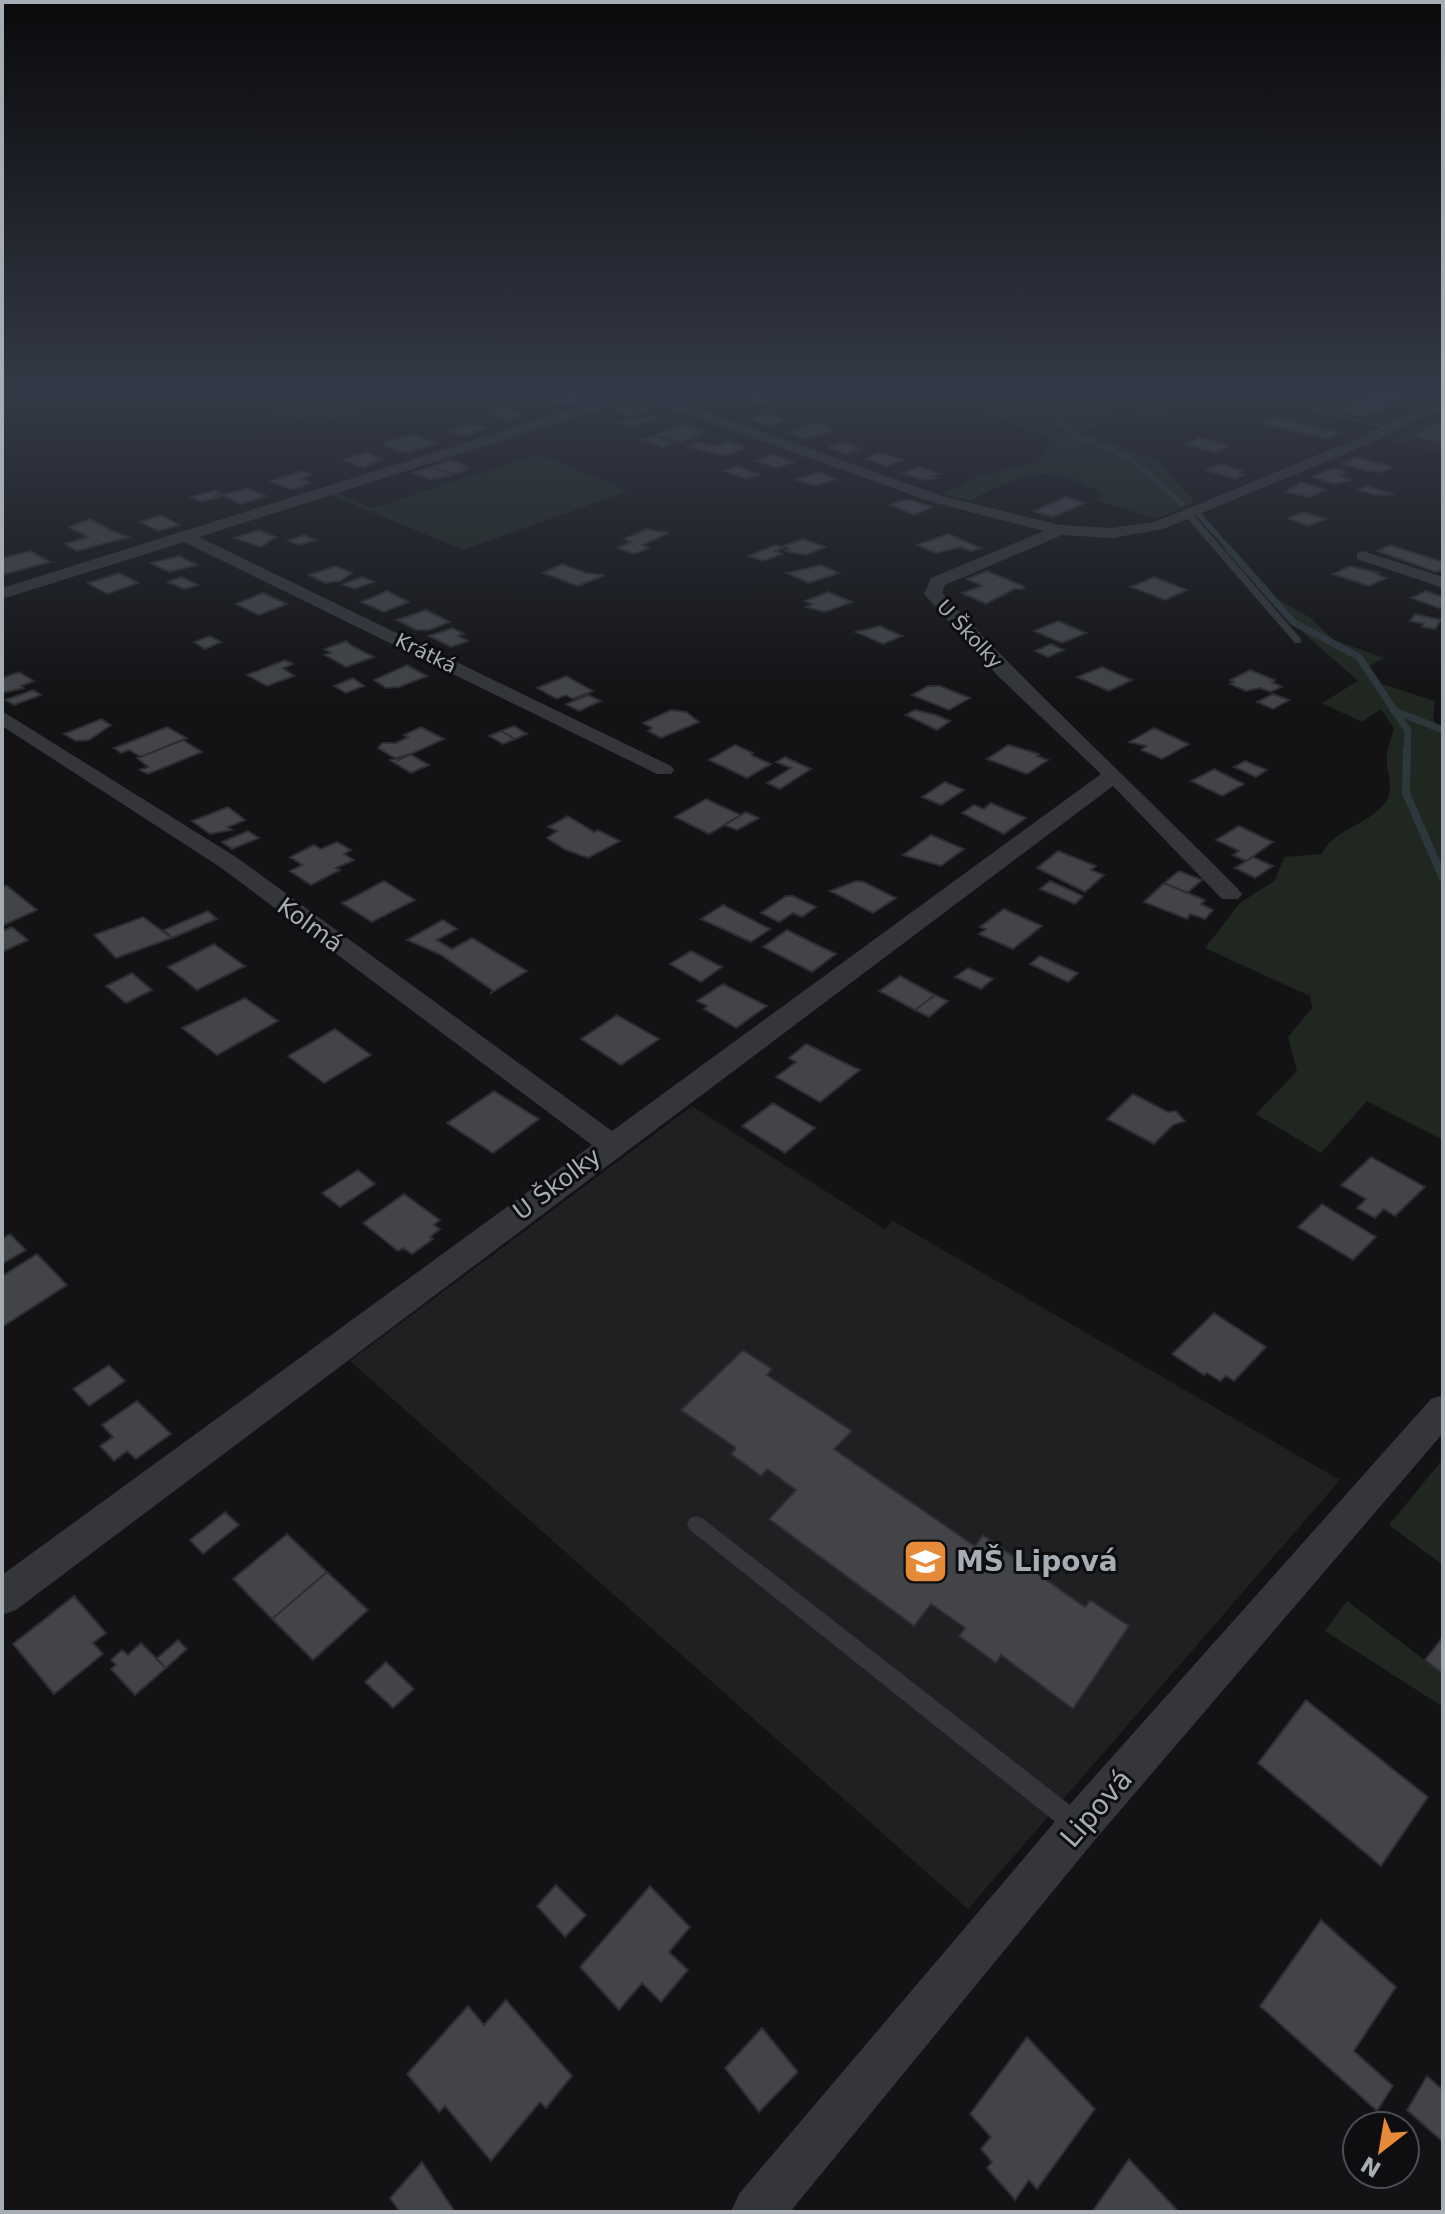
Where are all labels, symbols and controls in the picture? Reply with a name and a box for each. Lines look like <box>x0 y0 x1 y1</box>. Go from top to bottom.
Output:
street label: U Školky <box>932 595 1008 673</box>
street label: Krátká <box>392 628 460 678</box>
street label: Kolmá <box>272 892 348 958</box>
street label: U Školky <box>507 1141 606 1226</box>
school or university icon: MŠ Lipová <box>901 1537 949 1585</box>
place label: MŠ Lipová <box>956 1544 1118 1578</box>
street label: Lipová <box>1054 1763 1139 1854</box>
north arrow <box>1341 2110 1421 2190</box>
text: N <box>1357 2151 1385 2182</box>

